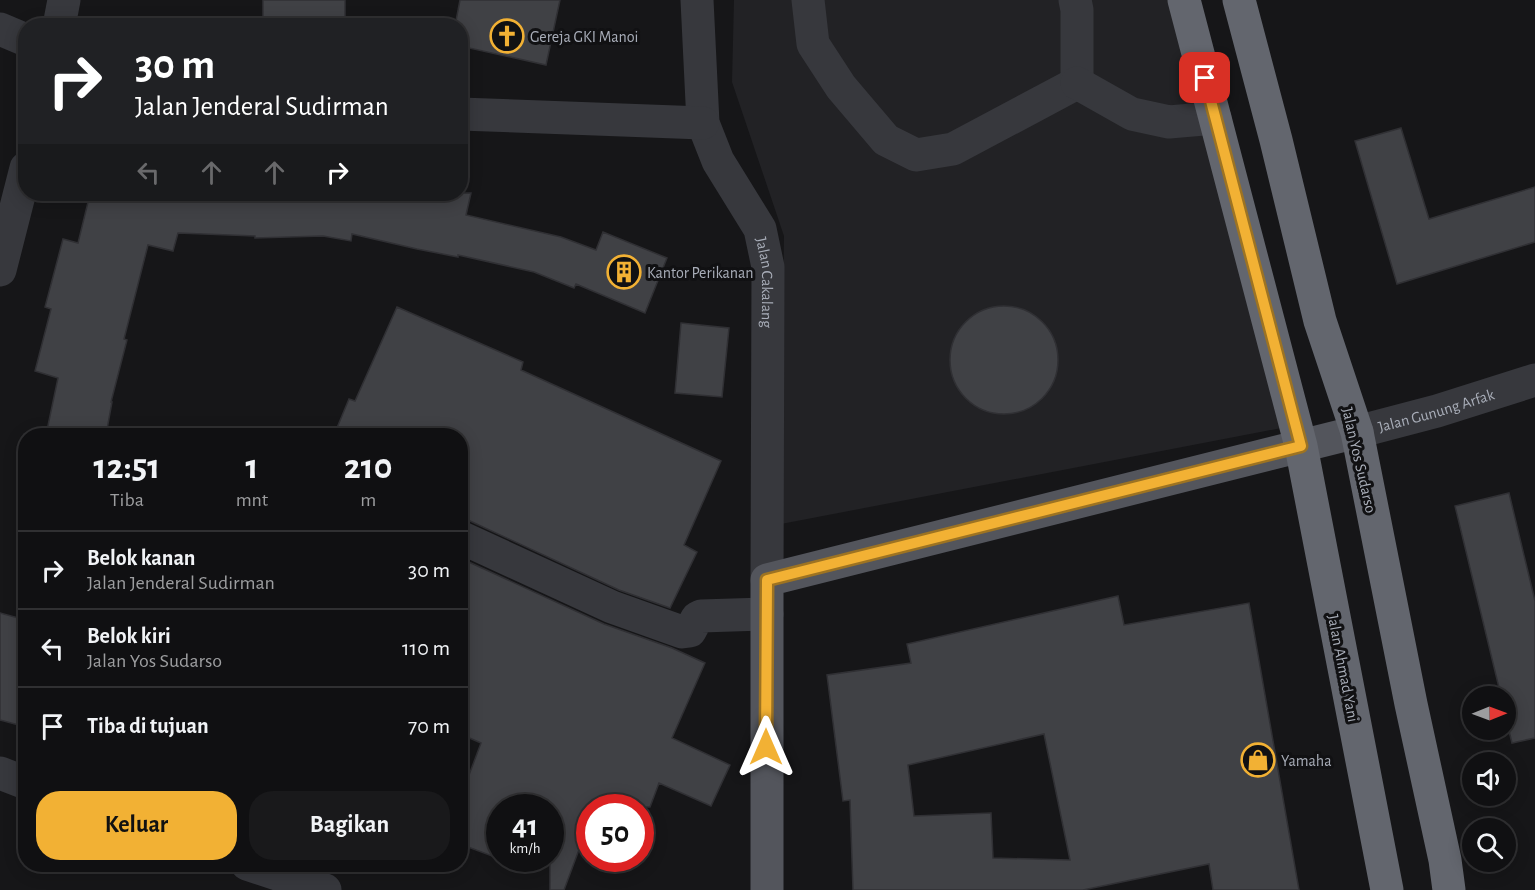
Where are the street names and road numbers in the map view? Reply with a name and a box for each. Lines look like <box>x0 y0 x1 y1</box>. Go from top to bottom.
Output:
street label: Jalan Cakalang <box>753 236 775 328</box>
street label: Jalan Gunung Arfak <box>1376 386 1497 435</box>
street label: Jalan Yos Sudarso <box>1339 406 1379 515</box>
street label: Jalan Ahmad Yani <box>1325 613 1361 723</box>

